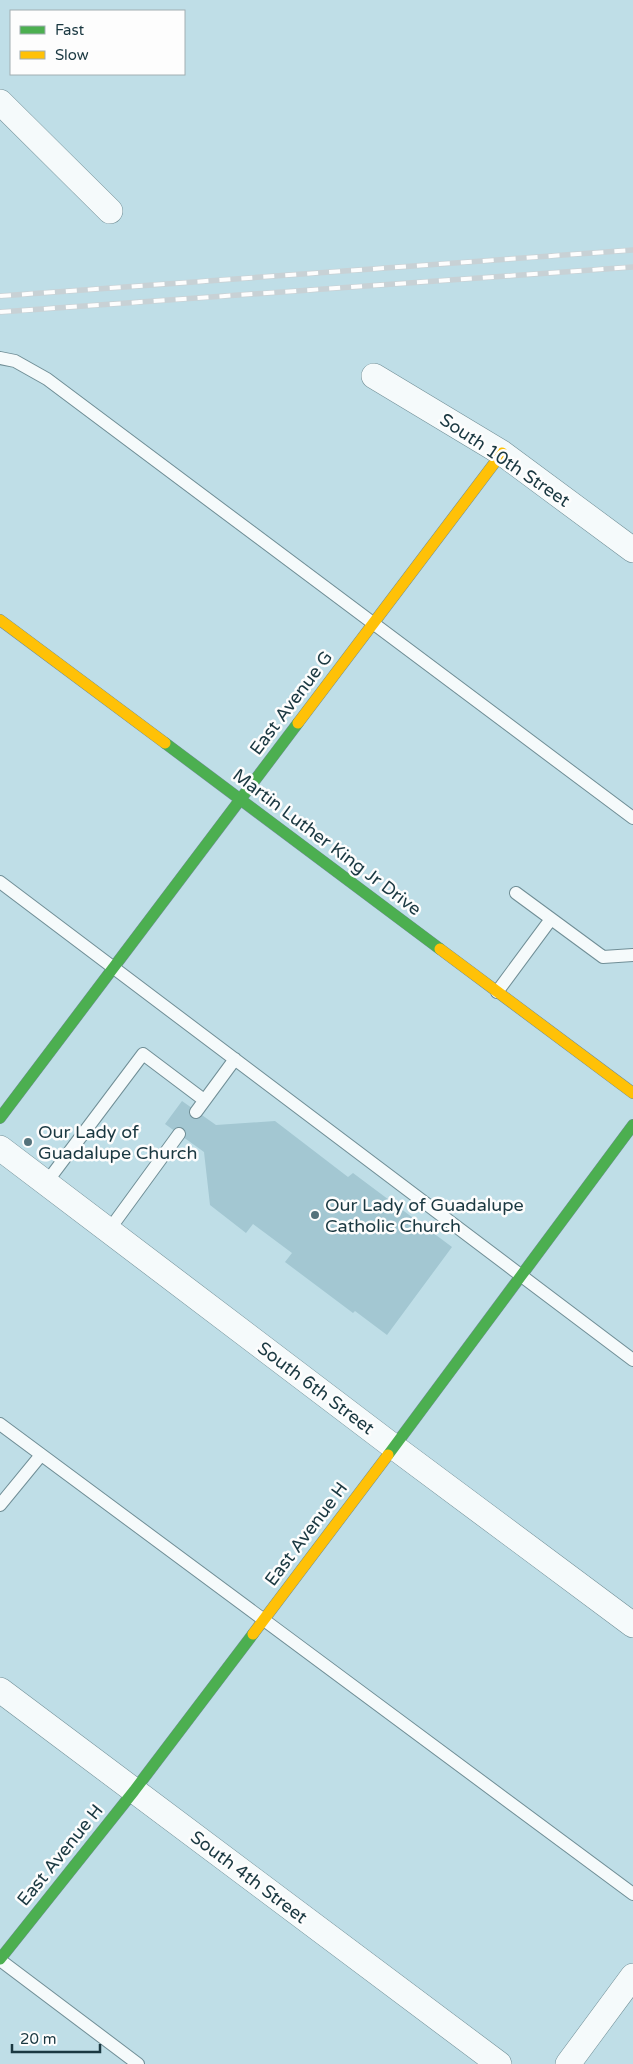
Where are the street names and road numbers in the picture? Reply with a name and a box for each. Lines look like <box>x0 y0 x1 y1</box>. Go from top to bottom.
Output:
street label: South 10th Street <box>436 408 574 512</box>
street label: East Avenue G <box>245 647 337 759</box>
street label: Martin Luther King Jr Drive <box>228 764 426 920</box>
street label: South 6th Street <box>253 1337 379 1439</box>
street label: East Avenue H <box>260 1478 352 1590</box>
street label: East Avenue H <box>12 1800 108 1910</box>
street label: South 4th Street <box>186 1826 312 1928</box>

